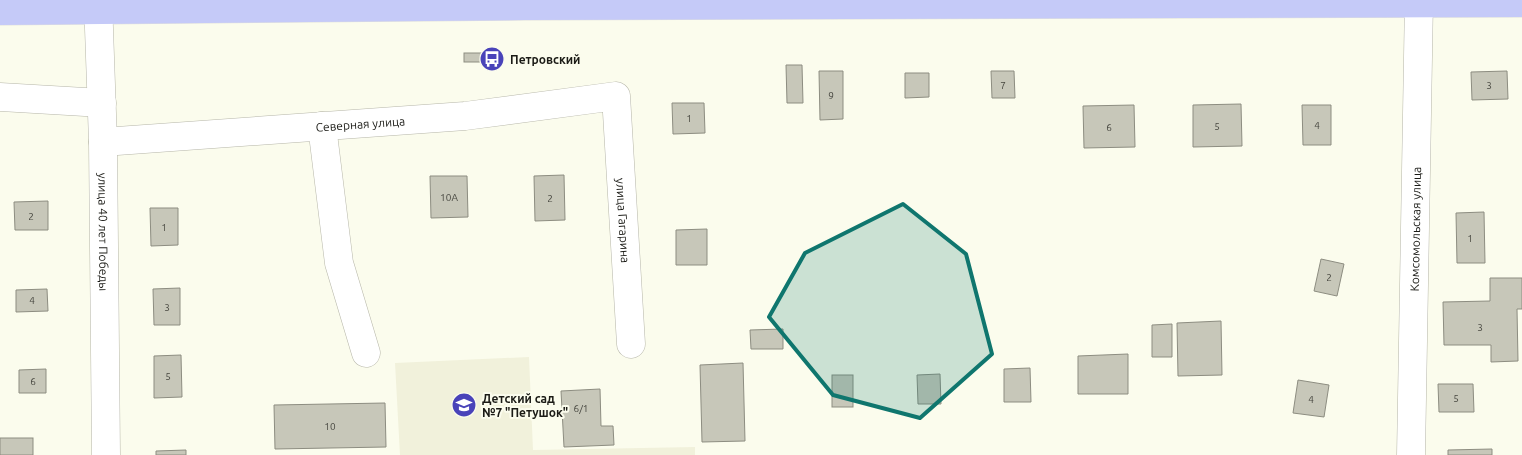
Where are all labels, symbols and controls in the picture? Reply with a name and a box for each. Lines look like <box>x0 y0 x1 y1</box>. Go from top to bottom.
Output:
bus stop icon: Петровский <box>479 46 505 72</box>
place label: Петровский <box>510 53 580 66</box>
house number: 7 <box>1000 80 1006 91</box>
house number: 3 <box>1486 80 1492 91</box>
house number: 9 <box>828 90 834 101</box>
house number: 1 <box>686 113 692 124</box>
street label: Северная улица <box>315 114 405 133</box>
house number: 4 <box>1314 120 1320 131</box>
house number: 5 <box>1214 121 1220 132</box>
house number: 6 <box>1106 122 1112 133</box>
street label: Комсомольская улица <box>1407 167 1423 291</box>
street label: улица 40 лет Победы <box>97 173 111 291</box>
street label: улица Гагарина <box>614 178 633 263</box>
house number: 10А <box>440 192 458 203</box>
house number: 2 <box>547 193 553 204</box>
house number: 2 <box>28 211 34 222</box>
house number: 1 <box>161 222 167 233</box>
house number: 1 <box>1467 233 1473 244</box>
house number: 2 <box>1326 272 1332 283</box>
house number: 4 <box>29 295 35 306</box>
house number: 3 <box>164 302 170 313</box>
house number: 3 <box>1477 322 1483 333</box>
house number: 5 <box>165 371 171 382</box>
house number: 6 <box>30 376 36 387</box>
school or university icon: Детский сад №7 "Петушок" <box>451 392 477 418</box>
place label: Детский сад №7 "Петушок" <box>482 392 568 419</box>
house number: 5 <box>1453 393 1459 404</box>
house number: 4 <box>1308 394 1314 405</box>
house number: 6/1 <box>574 403 588 414</box>
house number: 10 <box>324 421 336 432</box>

